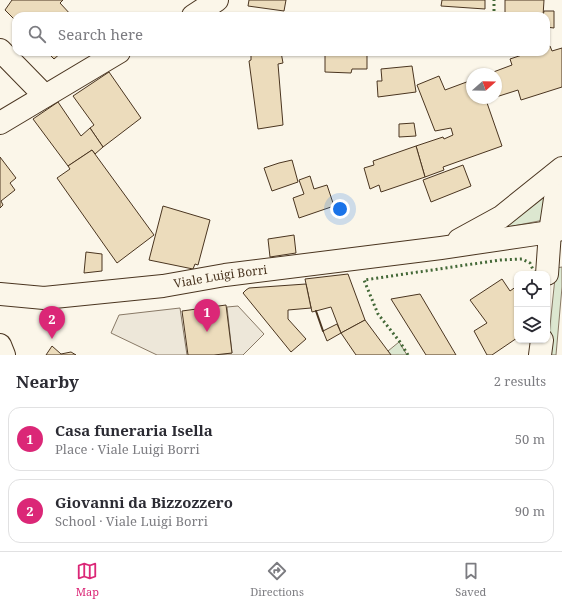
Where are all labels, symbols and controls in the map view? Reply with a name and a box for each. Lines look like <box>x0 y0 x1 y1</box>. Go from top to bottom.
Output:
search box <box>12 12 550 56</box>
icon: search <box>26 23 48 45</box>
text: Search here <box>58 24 143 44</box>
north arrow <box>466 68 502 104</box>
your location <box>330 199 350 219</box>
street label: Viale Luigi Borri <box>172 261 268 292</box>
map controls <box>514 271 550 343</box>
button: locate <box>514 271 550 307</box>
pin: 1 <box>194 299 220 332</box>
pin: 2 <box>39 306 65 339</box>
button: layers <box>514 307 550 343</box>
text: Nearby <box>16 370 79 393</box>
text: 2 results <box>494 372 546 390</box>
text: Casa funeraria Isella <box>55 420 213 440</box>
text: 1 <box>26 430 34 448</box>
text: 50 m <box>515 430 545 448</box>
text: Place · Viale Luigi Borri <box>55 440 200 458</box>
text: Giovanni da Bizzozzero <box>55 492 233 512</box>
text: 2 <box>26 502 34 520</box>
text: 90 m <box>515 502 545 520</box>
text: School · Viale Luigi Borri <box>55 512 208 530</box>
tab: Map <box>76 560 99 599</box>
tab: Directions <box>250 560 304 599</box>
tab: Saved <box>455 560 486 599</box>

